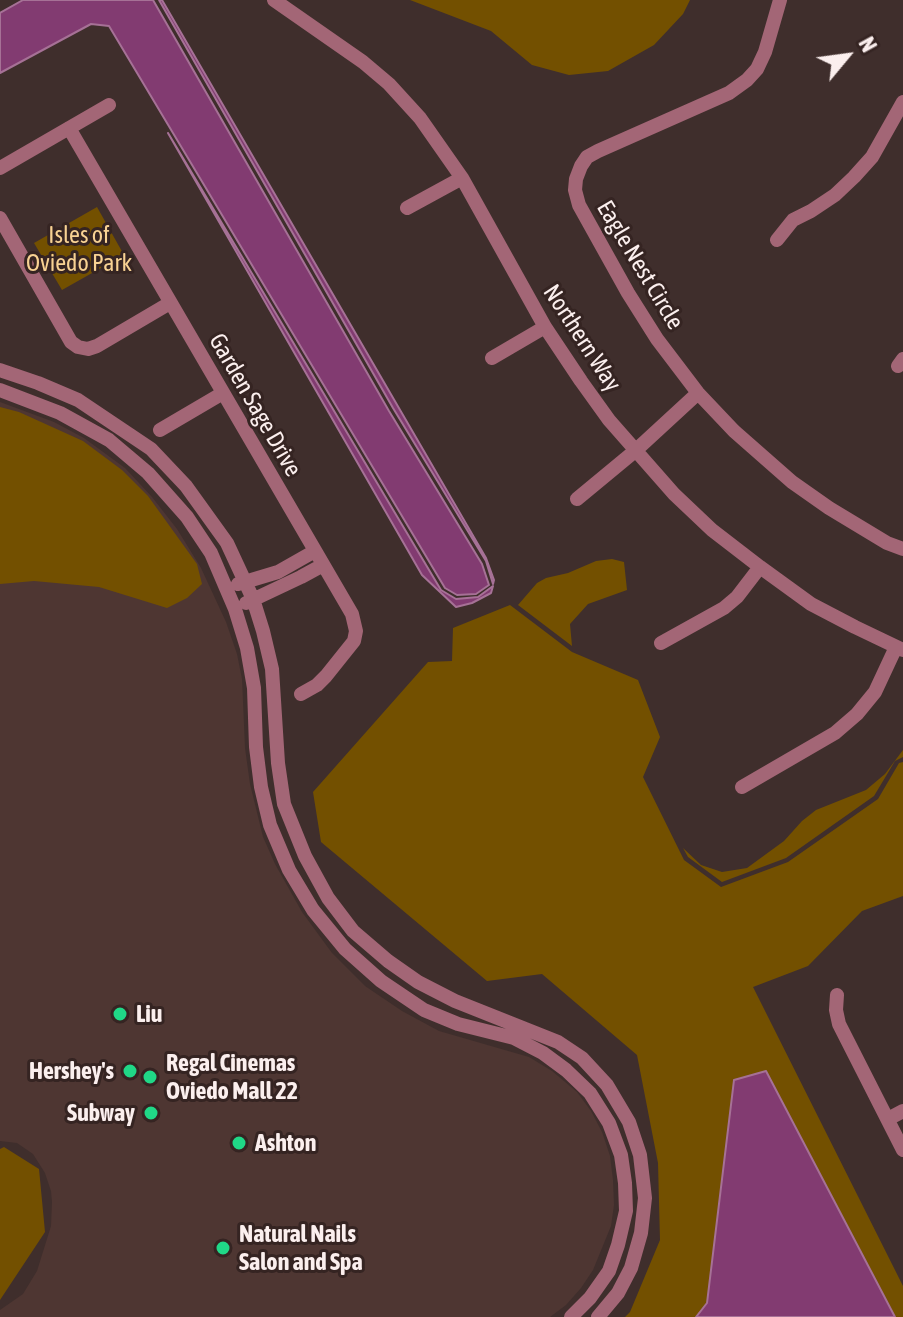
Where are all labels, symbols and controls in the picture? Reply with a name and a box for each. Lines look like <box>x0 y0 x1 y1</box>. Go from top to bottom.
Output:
north arrow <box>807 16 887 96</box>
text: N <box>853 32 883 56</box>
street label: Eagle Nest Circle <box>590 195 690 335</box>
park label: Isles of Oviedo Park <box>26 221 132 277</box>
street label: Northern Way <box>537 279 627 397</box>
street label: Garden Sage Drive <box>203 329 307 481</box>
place label: Liu <box>136 1000 162 1028</box>
marker: Liu <box>111 1005 129 1023</box>
place label: Regal Cinemas Oviedo Mall 22 <box>166 1049 298 1105</box>
place label: Hershey's <box>29 1057 114 1085</box>
marker: Hershey's <box>121 1062 139 1080</box>
marker: Regal Cinemas Oviedo Mall 22 <box>141 1068 159 1086</box>
place label: Subway <box>67 1099 135 1127</box>
marker: Subway <box>142 1104 160 1122</box>
place label: Ashton <box>255 1129 316 1157</box>
marker: Ashton <box>230 1134 248 1152</box>
place label: Natural Nails Salon and Spa <box>239 1220 363 1276</box>
marker: Natural Nails Salon and Spa <box>214 1239 232 1257</box>

